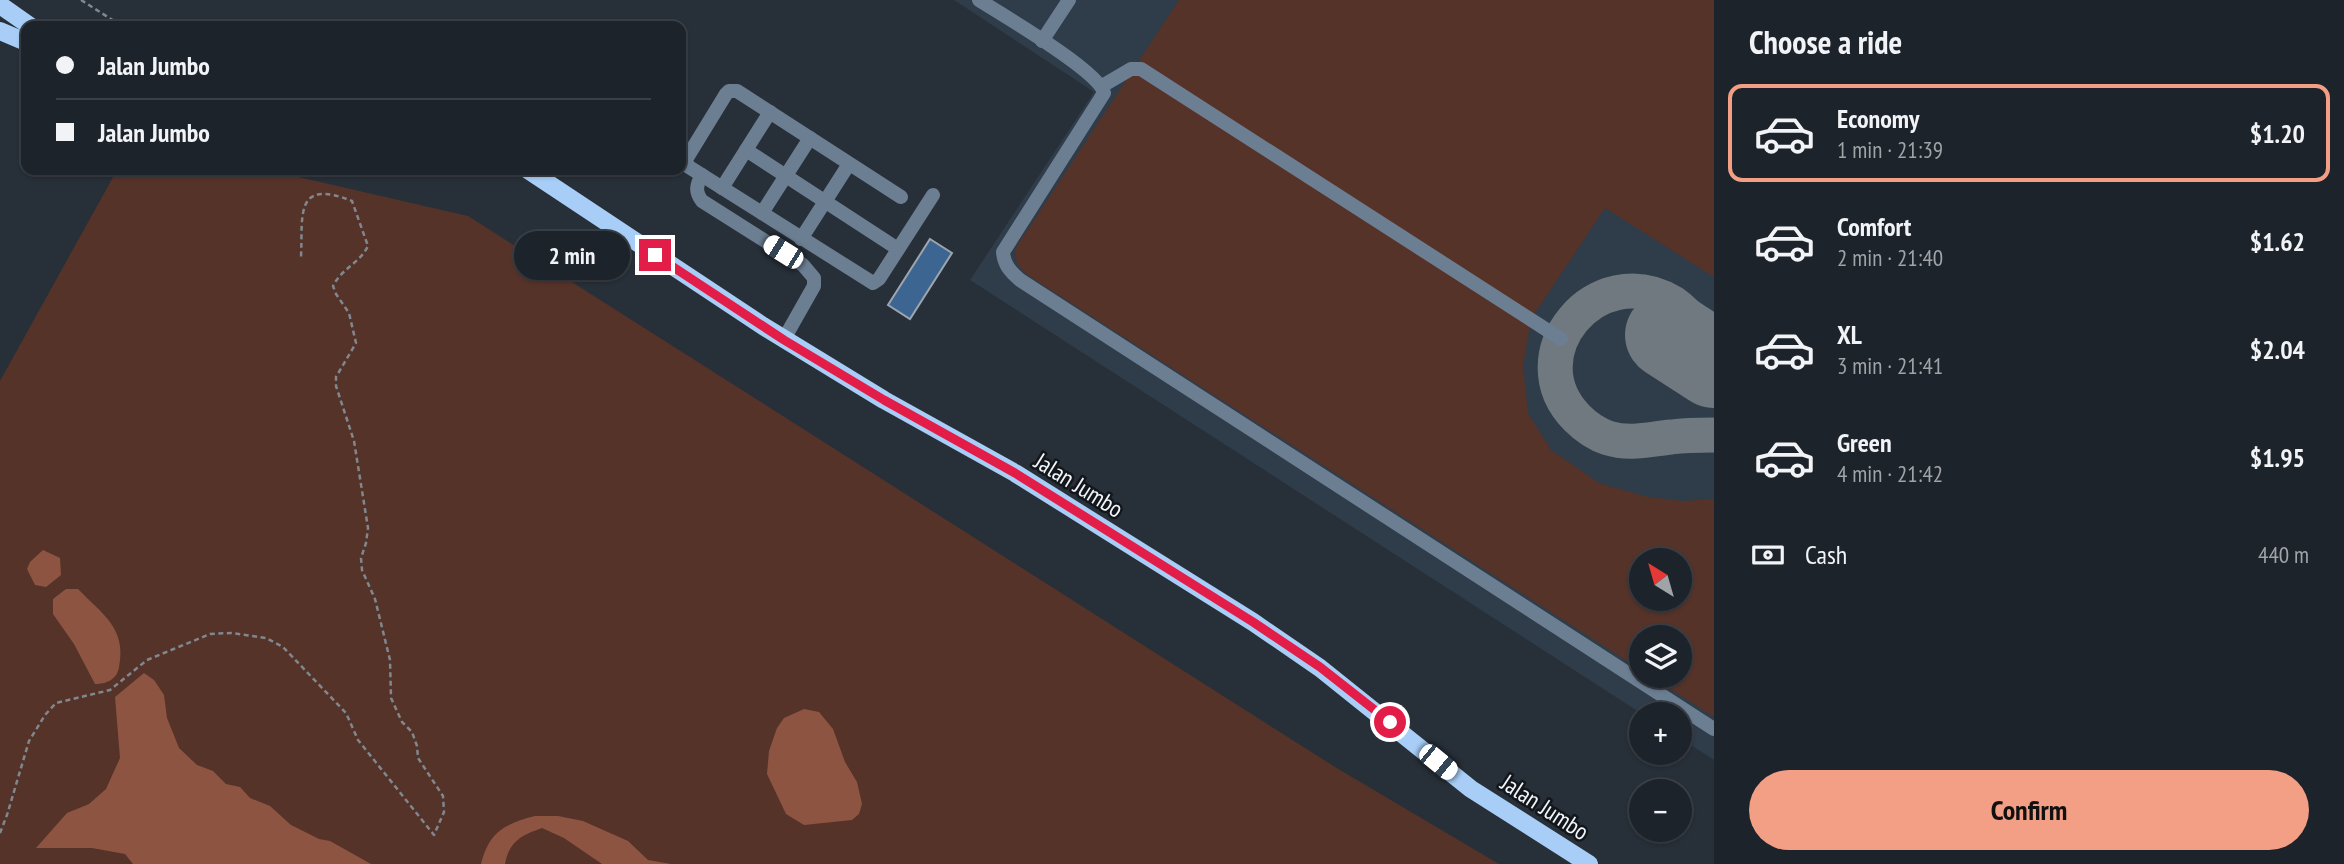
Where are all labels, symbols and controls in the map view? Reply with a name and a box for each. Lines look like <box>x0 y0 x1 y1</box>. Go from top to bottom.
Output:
text: Choose a ride <box>1749 21 1902 63</box>
text: Jalan Jumbo <box>98 49 210 82</box>
icon: car <box>1753 102 1816 165</box>
text: Economy <box>1837 102 1919 135</box>
text: Jalan Jumbo <box>98 116 210 149</box>
text: $1.20 <box>2250 117 2305 150</box>
text: 1 min · 21:39 <box>1837 135 1943 164</box>
icon: car <box>1753 210 1816 273</box>
text: Comfort <box>1837 210 1911 243</box>
text: $1.62 <box>2250 225 2305 258</box>
callout: 2 min <box>515 230 630 280</box>
car <box>760 232 807 272</box>
route end <box>639 239 671 271</box>
text: 2 min <box>549 241 595 270</box>
text: 2 min · 21:40 <box>1837 243 1943 272</box>
icon: car <box>1753 318 1816 381</box>
text: XL <box>1837 318 1862 351</box>
text: $2.04 <box>2250 333 2305 366</box>
text: 3 min · 21:41 <box>1837 351 1943 380</box>
icon: car <box>1753 426 1816 489</box>
text: Green <box>1837 426 1892 459</box>
text: $1.95 <box>2250 441 2305 474</box>
street label: Jalan Jumbo <box>1028 445 1129 524</box>
text: 4 min · 21:42 <box>1837 459 1943 488</box>
icon: cash <box>1749 536 1787 574</box>
text: Cash <box>1805 538 1847 571</box>
text: 440 m <box>2258 540 2309 569</box>
north arrow <box>1629 548 1692 611</box>
map controls <box>1629 548 1692 842</box>
button: layers <box>1629 625 1692 688</box>
button: + <box>1629 702 1692 765</box>
route start <box>1374 706 1406 738</box>
car <box>1416 741 1461 783</box>
street label: Jalan Jumbo <box>1494 767 1595 847</box>
button: Confirm <box>1749 770 2309 850</box>
button: − <box>1629 779 1692 842</box>

